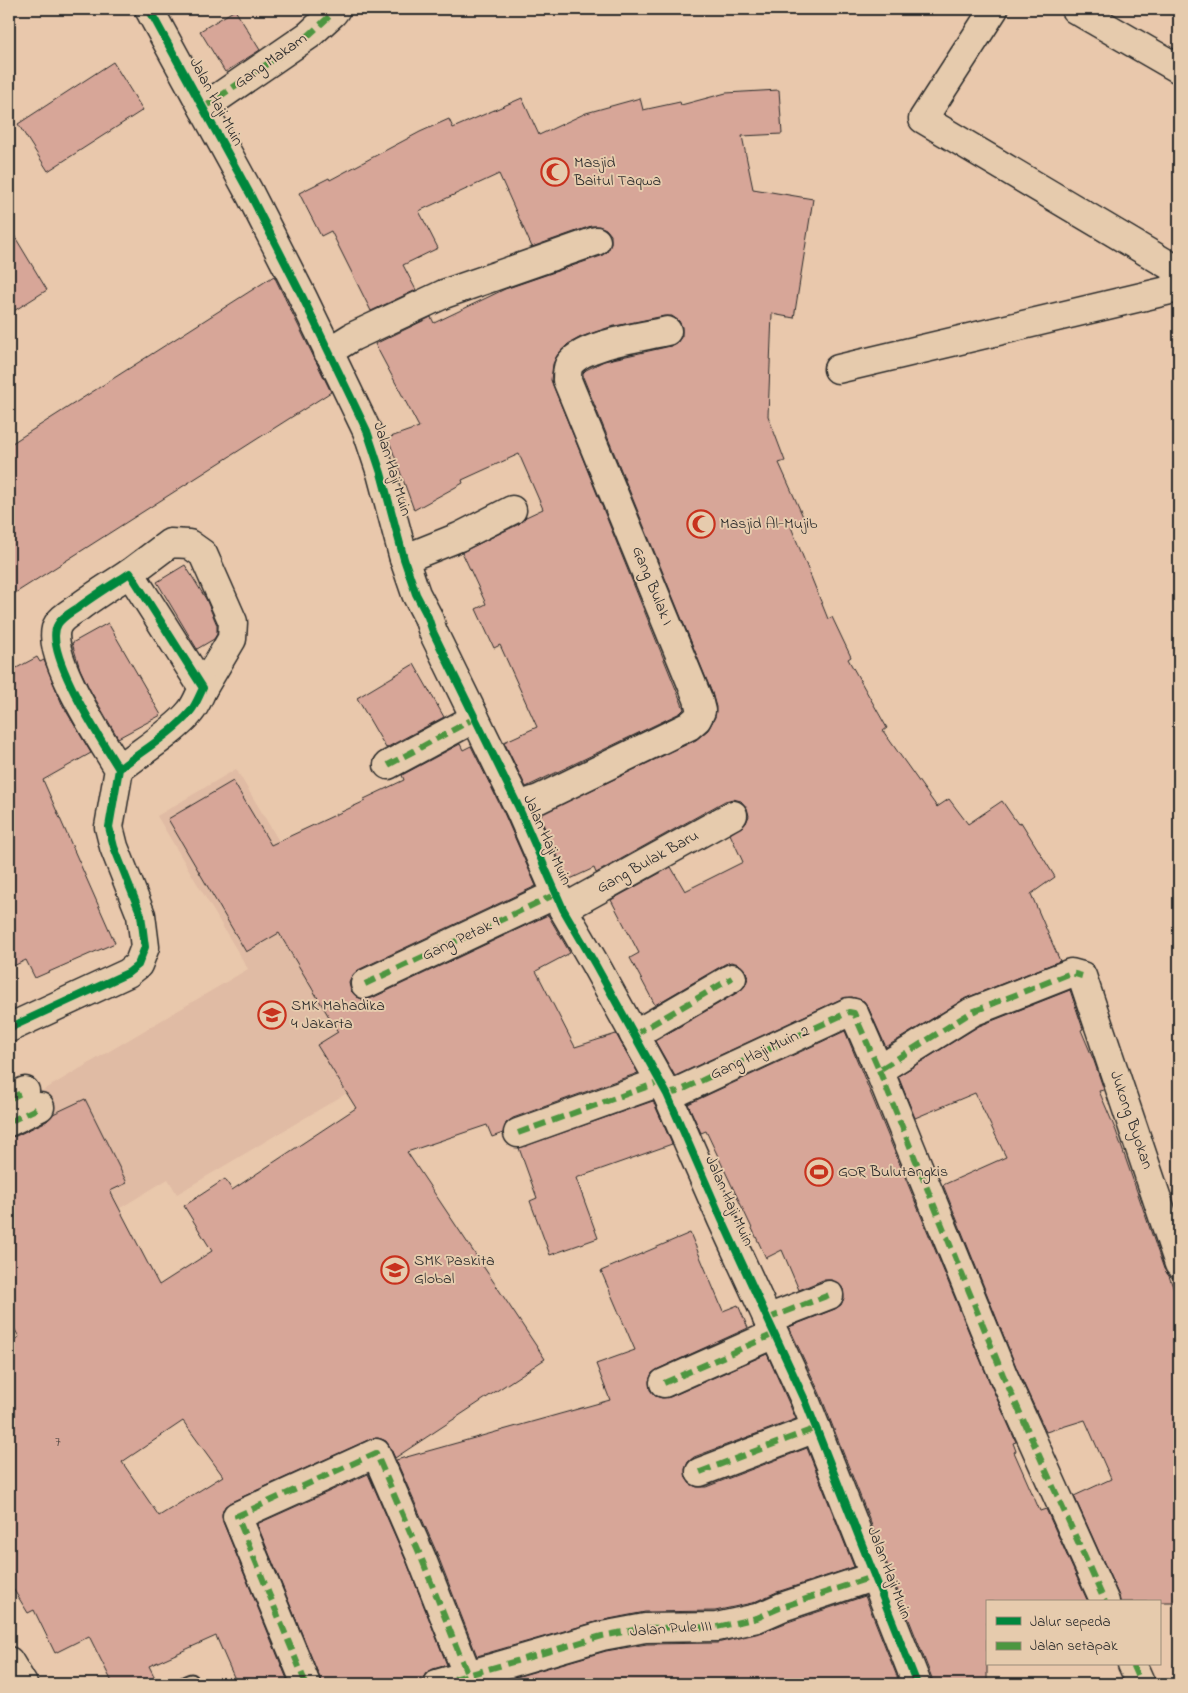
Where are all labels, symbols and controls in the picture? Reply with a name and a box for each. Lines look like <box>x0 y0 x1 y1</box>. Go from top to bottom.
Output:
street label: Gang Makam <box>230 27 312 95</box>
street label: Jalan Haji Muin <box>183 53 249 151</box>
place label: Masjid Baitul Taqwa <box>573 151 661 193</box>
mosque icon: Masjid Baitul Taqwa <box>540 157 570 187</box>
street label: Jalan Haji Muin <box>366 419 418 519</box>
mosque icon: Masjid Al-Mujib <box>686 509 716 539</box>
place label: Masjid Al-Mujib <box>720 512 818 536</box>
street label: Gang Bulak I <box>625 543 679 629</box>
street label: Jalan Haji Muin <box>516 791 578 889</box>
street label: Gang Bulak Baru <box>593 824 703 900</box>
street label: Gang Petak 9 <box>418 910 504 967</box>
place label: SMK Mahadika 4 Jakarta <box>291 994 385 1036</box>
school or university icon: SMK Mahadika 4 Jakarta <box>257 1000 287 1030</box>
street label: Gang Haji Muin 2 <box>706 1019 814 1087</box>
street label: Jukong Byokan <box>1103 1067 1159 1173</box>
street label: Jalan Haji Muin <box>698 1152 760 1250</box>
sports icon: GOR Bulutangkis <box>804 1157 834 1187</box>
place label: GOR Bulutangkis <box>838 1160 948 1184</box>
place label: SMK Paskita Global <box>414 1249 495 1291</box>
school or university icon: SMK Paskita Global <box>380 1255 410 1285</box>
house number: 7 <box>55 1432 61 1453</box>
street label: Jalan Haji Muin <box>860 1523 918 1623</box>
legend <box>986 1600 1160 1666</box>
text: Jalur sepeda <box>1030 1611 1111 1633</box>
street label: Jalan Pule III <box>629 1614 713 1644</box>
text: Jalan setapak <box>1030 1635 1118 1657</box>

